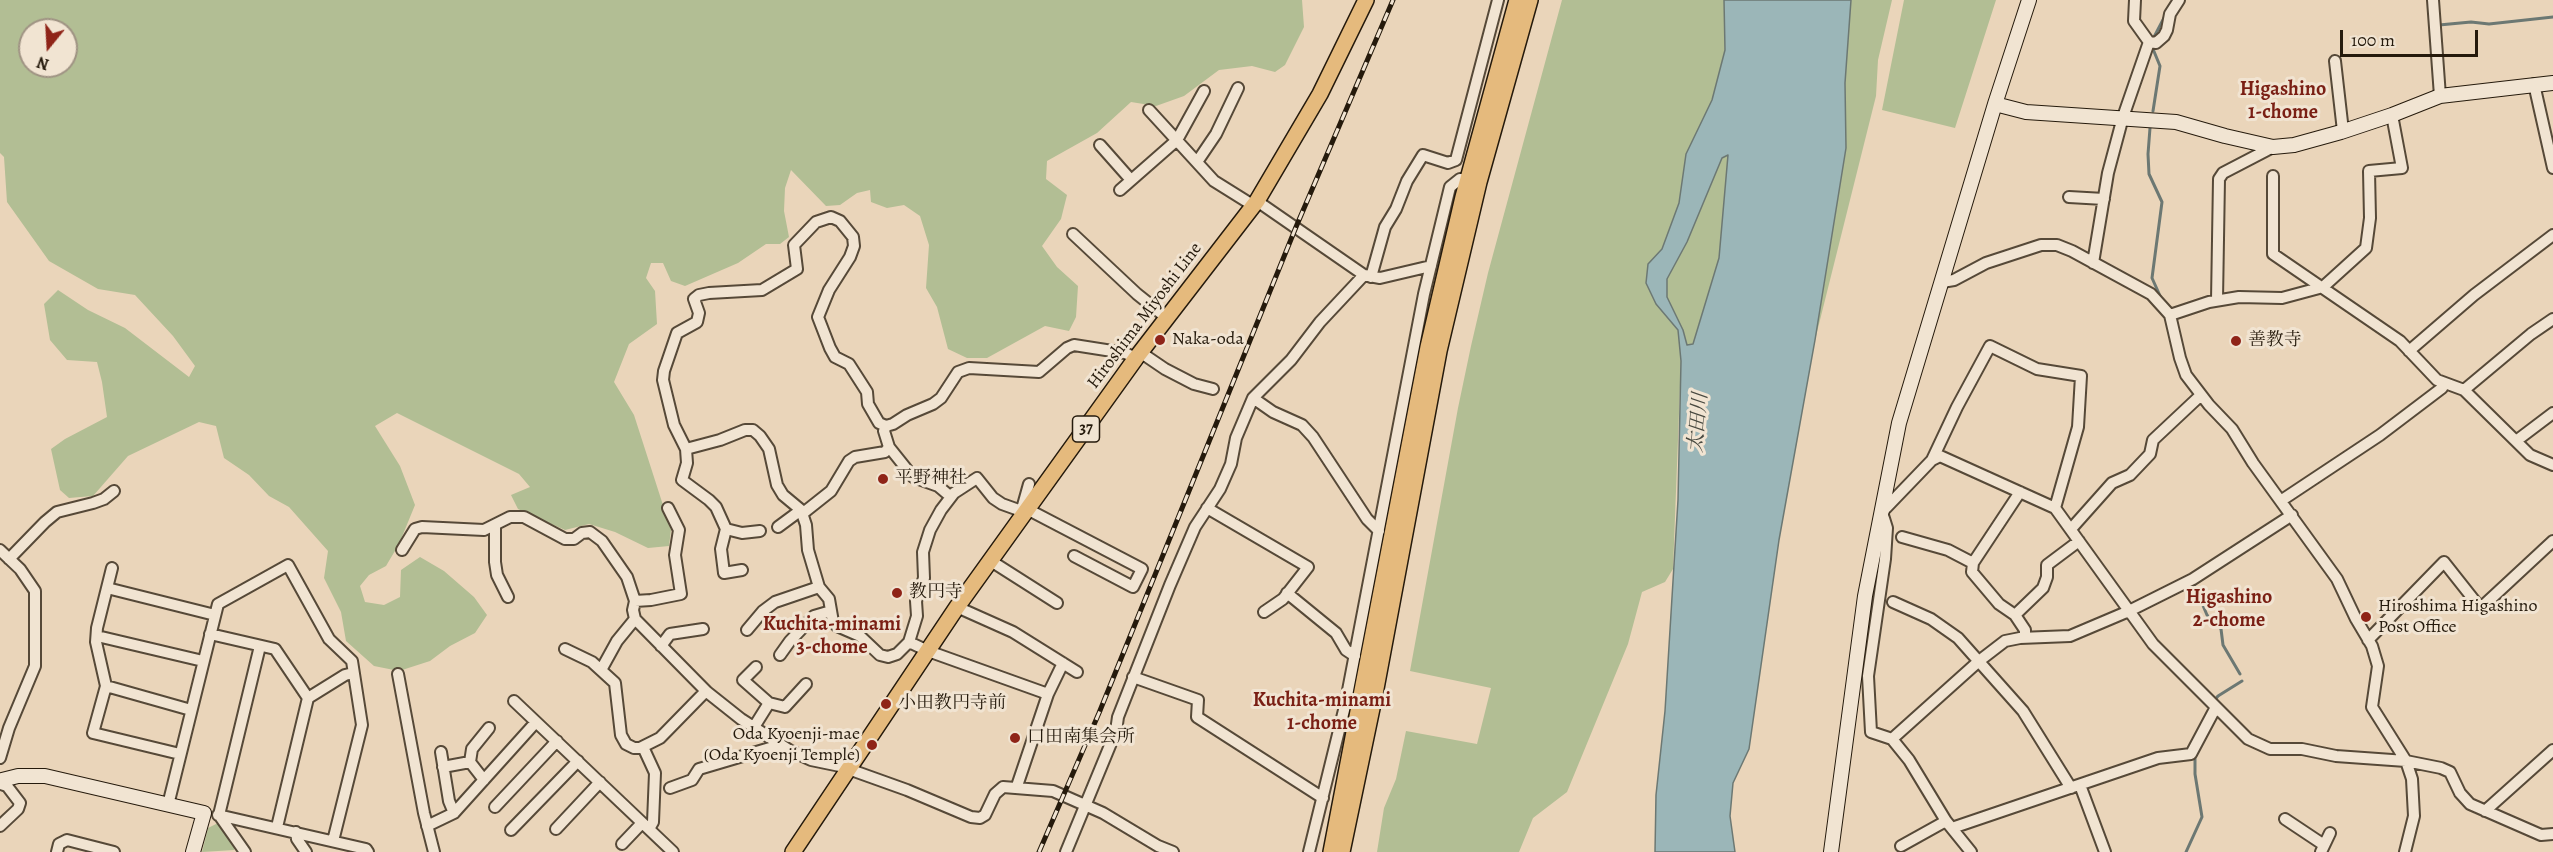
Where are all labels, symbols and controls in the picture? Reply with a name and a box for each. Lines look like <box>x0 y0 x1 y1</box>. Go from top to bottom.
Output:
north arrow <box>18 18 78 78</box>
scale bar <box>2343 18 2481 56</box>
text: 100 m <box>2351 28 2395 52</box>
text: N <box>34 51 52 75</box>
district label: Higashino 1-chome <box>2240 78 2326 125</box>
street label: Hiroshima Miyoshi Line <box>1083 239 1207 393</box>
place label: Naka-oda <box>1172 329 1244 351</box>
place label: 善教寺 <box>2248 330 2302 352</box>
marker: Naka-oda <box>1153 333 1167 347</box>
marker: 善教寺 <box>2229 334 2243 348</box>
water label: 太田川 <box>1684 392 1714 454</box>
road number: 37 <box>1072 416 1100 442</box>
place label: 平野神社 <box>895 468 967 490</box>
marker: 平野神社 <box>876 472 890 486</box>
place label: 教円寺 <box>909 582 963 604</box>
marker: 教円寺 <box>890 586 904 600</box>
district label: Higashino 2-chome <box>2186 586 2272 633</box>
place label: Hiroshima Higashino Post Office <box>2378 596 2537 638</box>
marker: Hiroshima Higashino Post Office <box>2359 610 2373 624</box>
district label: Kuchita-minami 3-chome <box>763 613 901 660</box>
district label: Kuchita-minami 1-chome <box>1253 689 1391 736</box>
place label: 小田教円寺前 <box>898 693 1006 715</box>
marker: 小田教円寺前 <box>879 697 893 711</box>
place label: Oda Kyoenji-mae (Oda Kyoenji Temple) <box>704 724 860 766</box>
place label: 口田南集会所 <box>1027 727 1135 749</box>
marker: 口田南集会所 <box>1008 731 1022 745</box>
marker: Oda Kyoenji-mae (Oda Kyoenji Temple) <box>865 738 879 752</box>

